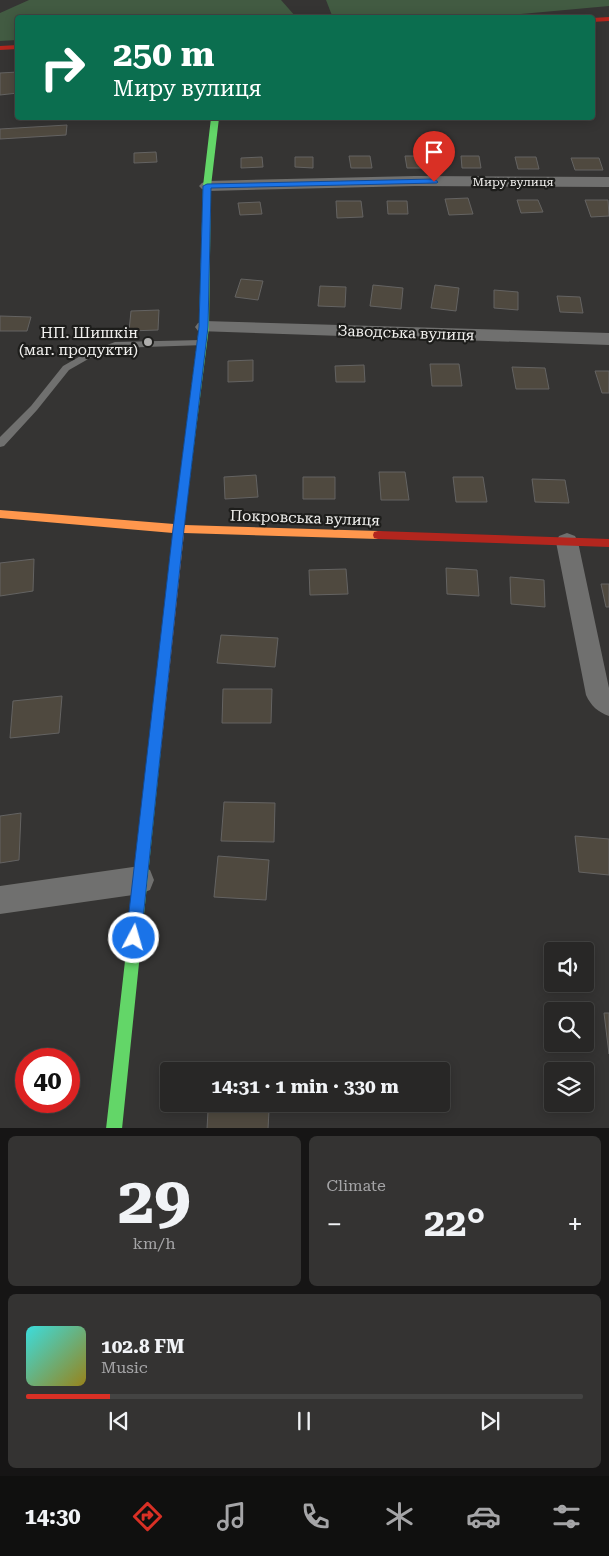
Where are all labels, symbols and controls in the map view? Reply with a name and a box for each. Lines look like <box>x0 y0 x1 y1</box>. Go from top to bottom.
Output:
text: 250 m <box>113 34 214 75</box>
icon: right <box>30 35 95 100</box>
text: Миру вулиця <box>113 76 262 101</box>
pin <box>413 131 455 182</box>
icon: arrive <box>420 138 448 166</box>
street label: Миру вулиця <box>472 175 554 189</box>
street label: Заводська вулиця <box>337 322 475 344</box>
place label: НП. Шишкін (маг. продукти) <box>19 324 138 359</box>
marker: НП. Шишкін (маг. продукти) <box>142 336 154 348</box>
street label: Покровська вулиця <box>230 506 380 530</box>
position arrow <box>107 911 159 963</box>
map controls <box>544 942 594 1112</box>
button: sound <box>544 942 594 992</box>
button: search <box>544 1002 594 1052</box>
speed limit sign: 40 <box>15 1048 80 1113</box>
button: layers <box>544 1062 594 1112</box>
text: 14:31 · 1 min · 330 m <box>211 1075 399 1098</box>
text: 29 <box>118 1163 191 1239</box>
text: Climate <box>327 1176 386 1195</box>
text: 22° <box>424 1201 485 1245</box>
text: − <box>327 1208 342 1241</box>
text: + <box>567 1208 583 1241</box>
text: km/h <box>133 1234 176 1253</box>
text: 102.8 FM <box>101 1335 184 1358</box>
text: Music <box>101 1358 148 1377</box>
icon: previous <box>105 1407 133 1435</box>
icon: pause <box>290 1407 318 1435</box>
icon: next <box>476 1407 504 1435</box>
icon: directions <box>130 1499 165 1534</box>
icon: music <box>214 1499 249 1534</box>
icon: phone <box>298 1499 333 1534</box>
icon: climate <box>382 1499 417 1534</box>
icon: car <box>466 1499 501 1534</box>
icon: filters <box>549 1499 584 1534</box>
text: 14:30 <box>24 1504 81 1529</box>

